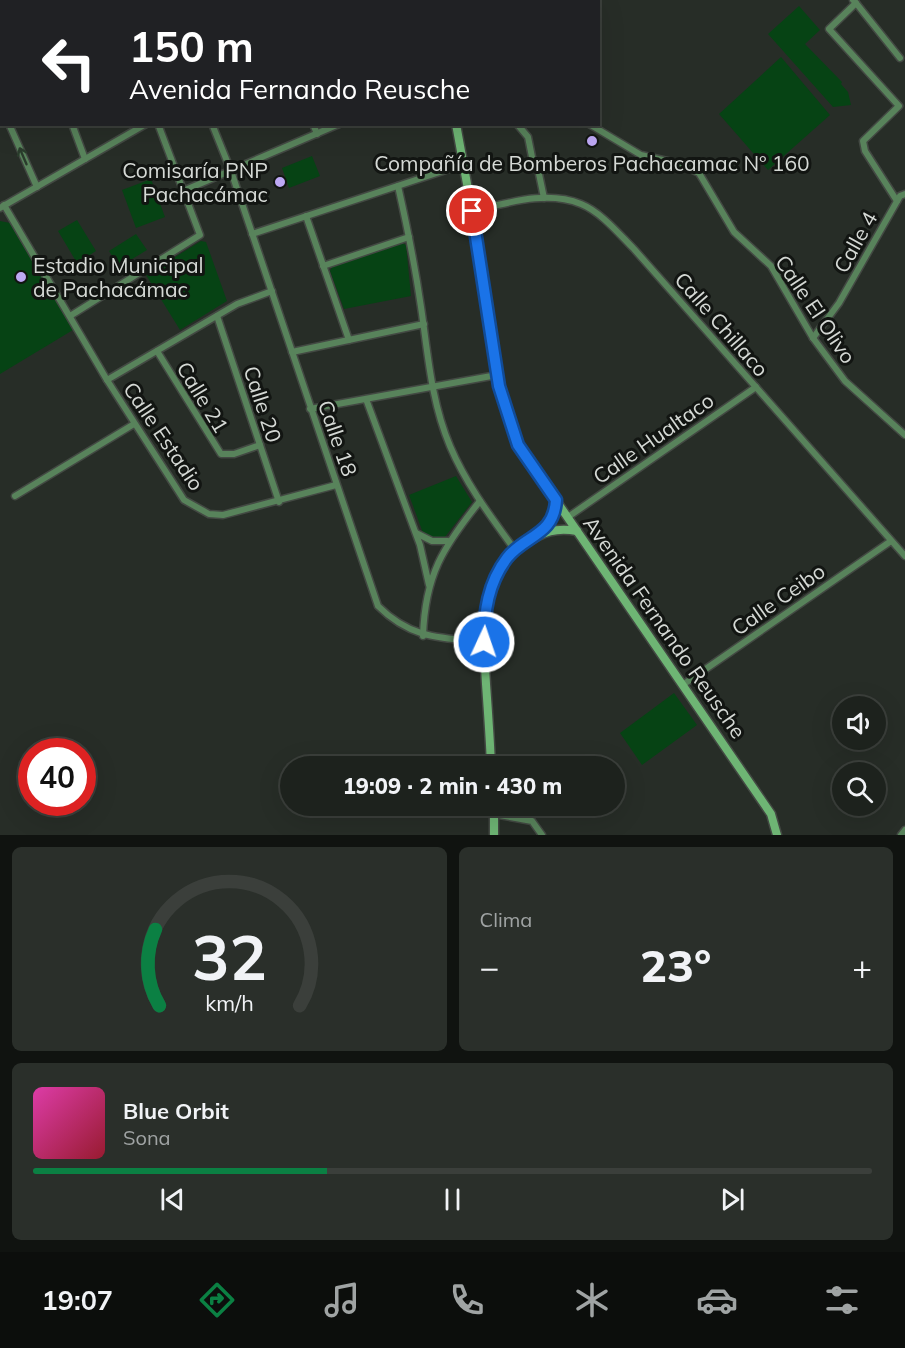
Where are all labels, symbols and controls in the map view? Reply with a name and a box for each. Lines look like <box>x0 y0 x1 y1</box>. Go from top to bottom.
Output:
text: 150 m <box>129 20 254 73</box>
icon: left <box>30 24 108 102</box>
text: Avenida Fernando Reusche <box>129 72 470 106</box>
marker: Compañía de Bomberos Pachacamac Nº 160 <box>585 134 599 148</box>
one-way arrow <box>17 147 28 165</box>
place label: Compañía de Bomberos Pachacamac Nº 160 <box>374 150 810 176</box>
place label: Comisaría PNP Pachacámac <box>122 157 268 207</box>
marker: Comisaría PNP Pachacámac <box>273 175 287 189</box>
pin <box>446 185 497 236</box>
icon: arrive <box>455 194 488 227</box>
street label: Calle 4 <box>828 206 883 277</box>
street label: Calle El Olivo <box>770 250 862 368</box>
place label: Estadio Municipal de Pachacámac <box>33 252 204 302</box>
street label: Calle Chillaco <box>670 266 774 382</box>
marker: Estadio Municipal de Pachacámac <box>14 270 28 284</box>
street label: Calle 21 <box>172 357 234 437</box>
street label: Calle 20 <box>238 363 288 445</box>
street label: Calle Estadio <box>118 377 210 495</box>
street label: Calle Hualtaco <box>588 387 718 489</box>
street label: Calle 18 <box>313 397 363 479</box>
street label: Avenida Fernando Reusche <box>578 511 752 743</box>
street label: Calle Ceibo <box>726 557 830 641</box>
position arrow <box>452 610 516 674</box>
map controls <box>832 696 886 816</box>
button: sound <box>832 696 886 750</box>
speed limit sign: 40 <box>18 738 96 816</box>
button: search <box>832 762 886 816</box>
text: 19:09 · 2 min · 430 m <box>343 772 562 800</box>
text: Clima <box>480 907 532 932</box>
text: 32 <box>192 917 267 996</box>
text: 23° <box>640 937 711 993</box>
text: − <box>480 946 499 987</box>
text: + <box>852 946 872 987</box>
text: km/h <box>205 989 253 1016</box>
text: Blue Orbit <box>123 1097 229 1125</box>
text: Sona <box>123 1125 171 1150</box>
icon: previous <box>156 1183 189 1216</box>
icon: pause <box>436 1183 469 1216</box>
icon: next <box>716 1183 749 1216</box>
icon: directions <box>196 1279 238 1321</box>
icon: music <box>321 1279 363 1321</box>
icon: phone <box>446 1279 488 1321</box>
icon: climate <box>571 1279 613 1321</box>
icon: car <box>696 1279 738 1321</box>
icon: filters <box>821 1279 863 1321</box>
text: 19:07 <box>42 1283 113 1317</box>

